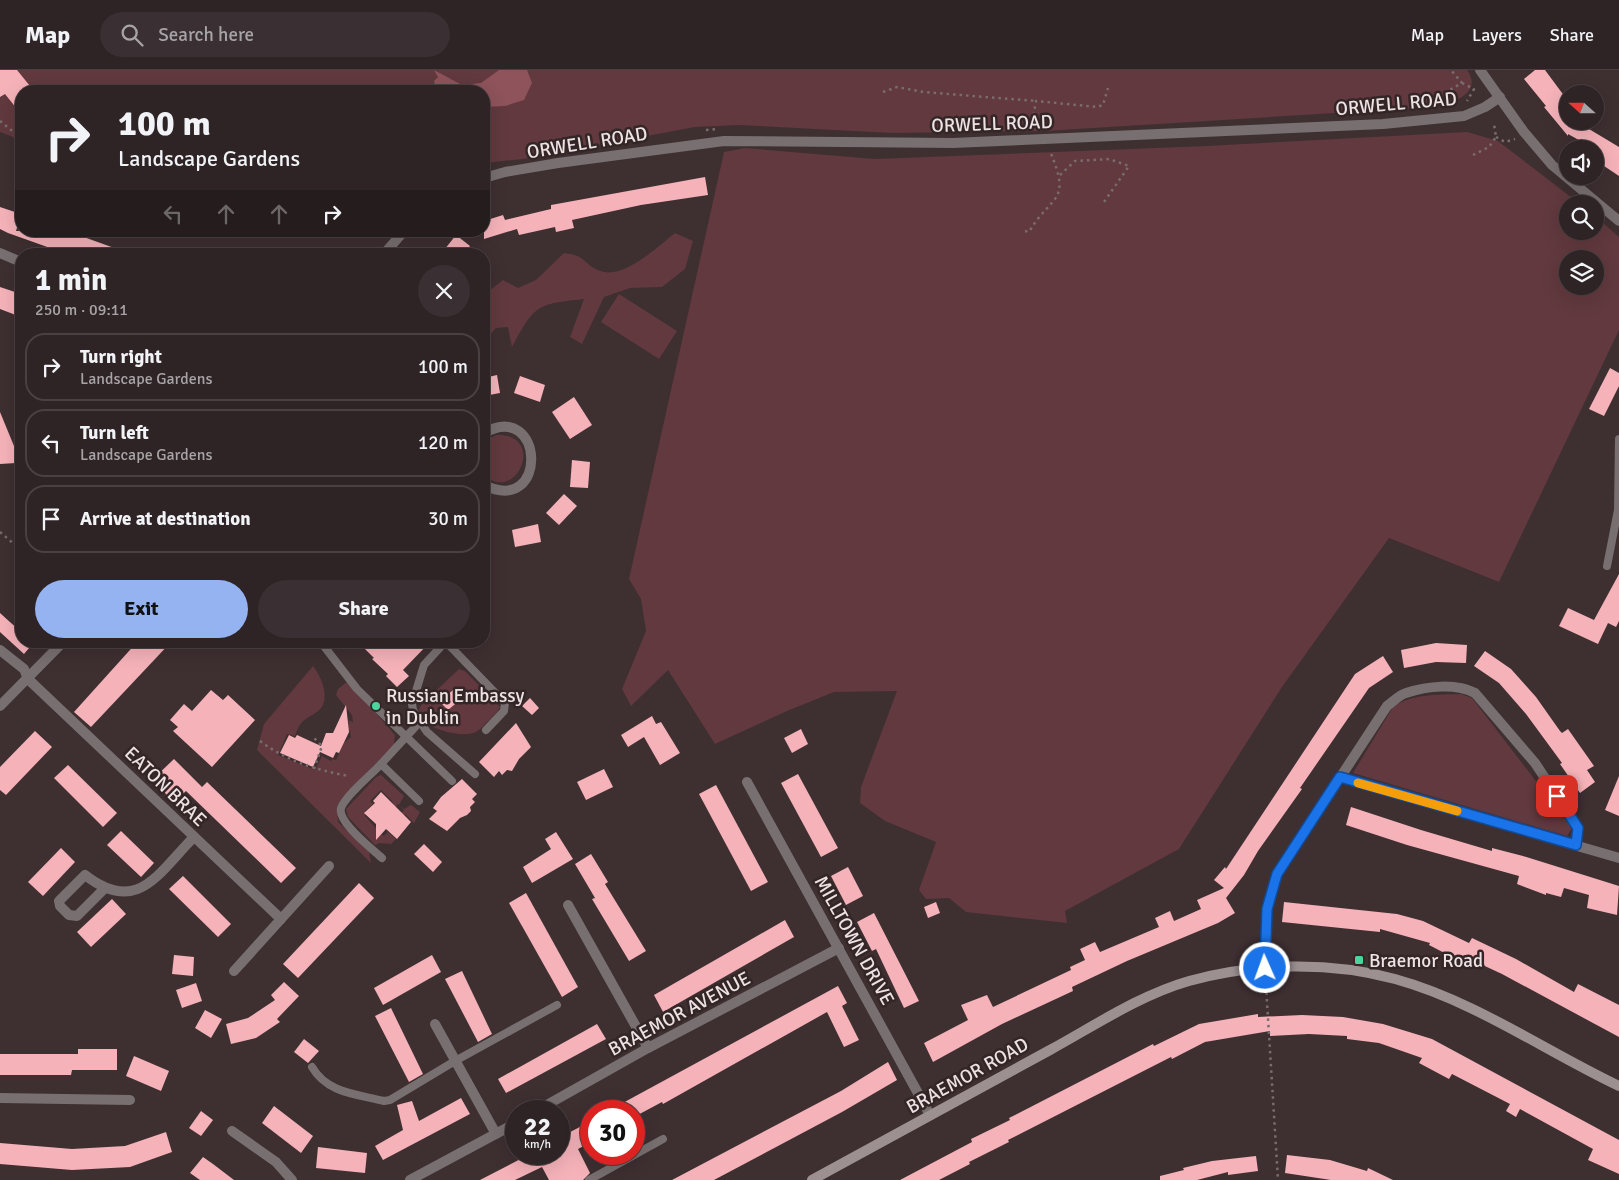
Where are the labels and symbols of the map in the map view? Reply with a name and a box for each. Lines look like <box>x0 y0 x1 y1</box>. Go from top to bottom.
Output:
north arrow <box>1559 85 1604 130</box>
street label: ORWELL ROAD <box>1334 87 1458 121</box>
street label: ORWELL ROAD <box>931 110 1053 138</box>
street label: ORWELL ROAD <box>525 122 649 164</box>
place label: Russian Embassy in Dublin <box>386 684 525 730</box>
marker: Russian Embassy in Dublin <box>370 700 382 712</box>
street label: EATON BRAE <box>119 742 211 832</box>
pin <box>1536 775 1578 817</box>
street label: MILLTOWN DRIVE <box>809 872 900 1009</box>
position arrow <box>1238 941 1290 993</box>
place label: Braemor Road <box>1369 949 1483 973</box>
marker: Braemor Road <box>1353 954 1365 966</box>
street label: BRAEMOR AVENUE <box>604 966 755 1061</box>
street label: BRAEMOR ROAD <box>902 1032 1033 1119</box>
speed limit sign: 30 <box>580 1100 645 1165</box>

